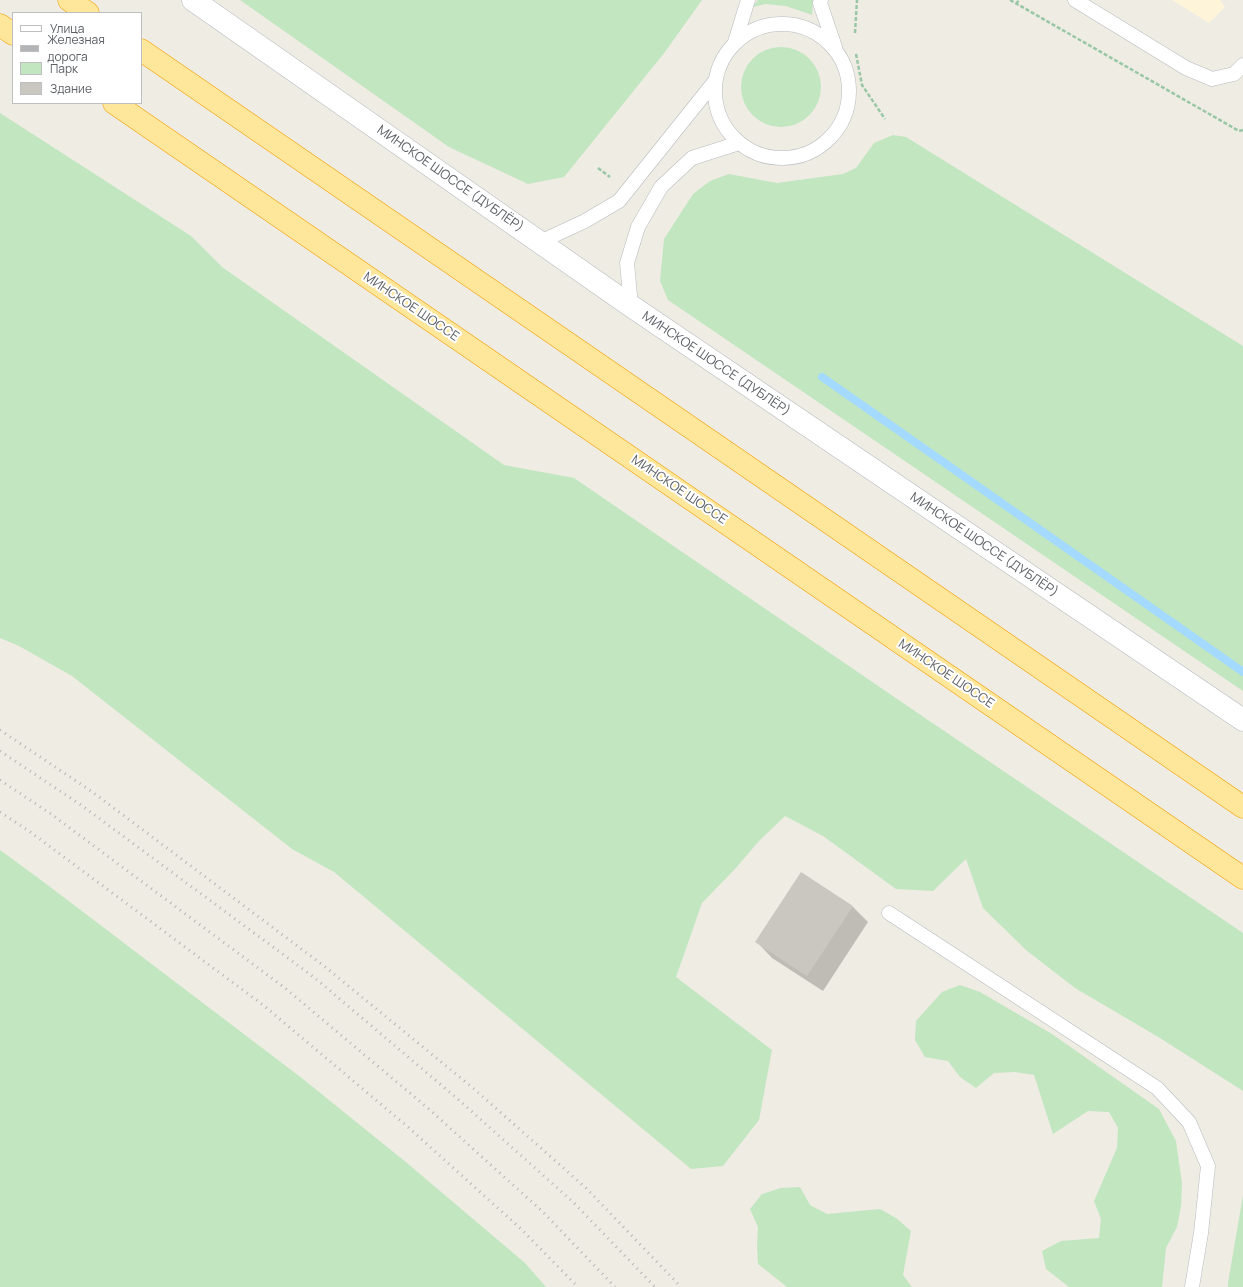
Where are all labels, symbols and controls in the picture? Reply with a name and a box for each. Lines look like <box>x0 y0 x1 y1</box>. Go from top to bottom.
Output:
legend <box>12 12 142 104</box>
text: Улица <box>50 20 84 37</box>
text: Железная дорога <box>47 31 105 65</box>
text: Парк <box>50 60 78 77</box>
text: Здание <box>50 80 92 97</box>
street label: МИНСКОЕ ШОССЕ (ДУБЛЁР) <box>374 122 526 236</box>
street label: МИНСКОЕ ШОССЕ <box>360 269 462 345</box>
street label: МИНСКОЕ ШОССЕ (ДУБЛЁР) <box>639 309 793 419</box>
street label: МИНСКОЕ ШОССЕ <box>628 452 730 528</box>
street label: МИНСКОЕ ШОССЕ (ДУБЛЁР) <box>907 490 1061 600</box>
street label: МИНСКОЕ ШОССЕ <box>895 636 997 712</box>

